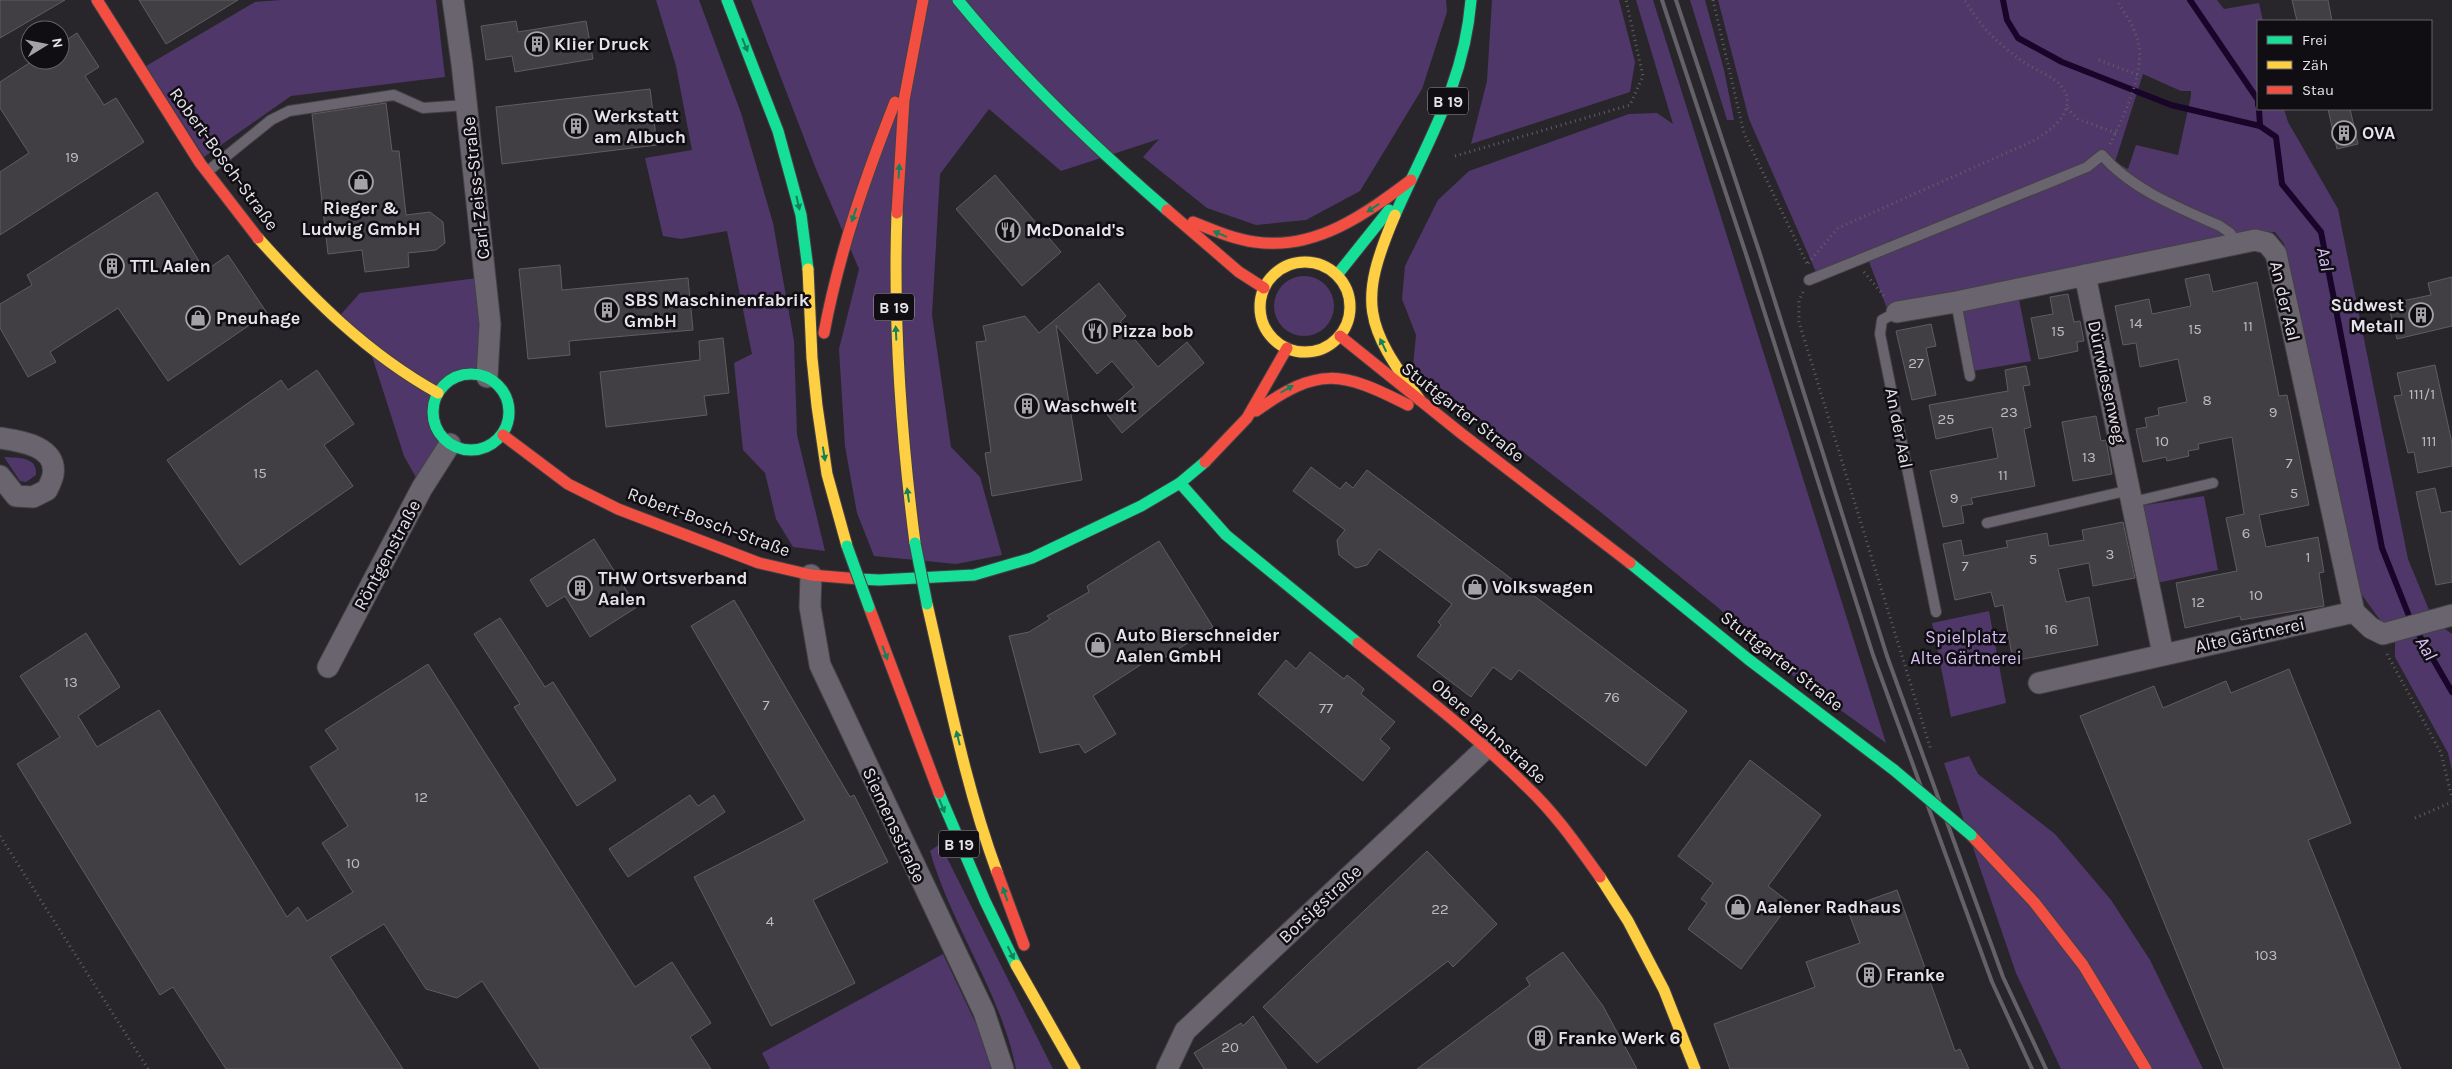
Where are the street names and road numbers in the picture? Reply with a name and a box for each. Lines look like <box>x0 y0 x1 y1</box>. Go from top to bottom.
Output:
street label: Robert-Bosch-Straße <box>165 83 283 235</box>
road number: B 19 <box>1428 88 1468 114</box>
street label: Carl-Zeiss-Straße <box>458 115 494 261</box>
street label: An der Aal <box>2265 259 2305 343</box>
road number: B 19 <box>874 294 914 320</box>
street label: Dürrwiesenweg <box>2083 318 2131 446</box>
street label: Stuttgarter Straße <box>1397 357 1529 467</box>
street label: An der Aal <box>1880 386 1918 470</box>
street label: Robert-Bosch-Straße <box>625 482 793 562</box>
street label: Röntgenstraße <box>349 496 425 614</box>
street label: Stuttgarter Straße <box>1716 606 1848 716</box>
street label: Alte Gärtnerei <box>2193 613 2307 657</box>
street label: Obere Bahnstraße <box>1427 674 1551 788</box>
street label: Siemensstraße <box>858 764 930 886</box>
road number: B 19 <box>939 831 979 858</box>
street label: Borsigstraße <box>1274 860 1366 948</box>

